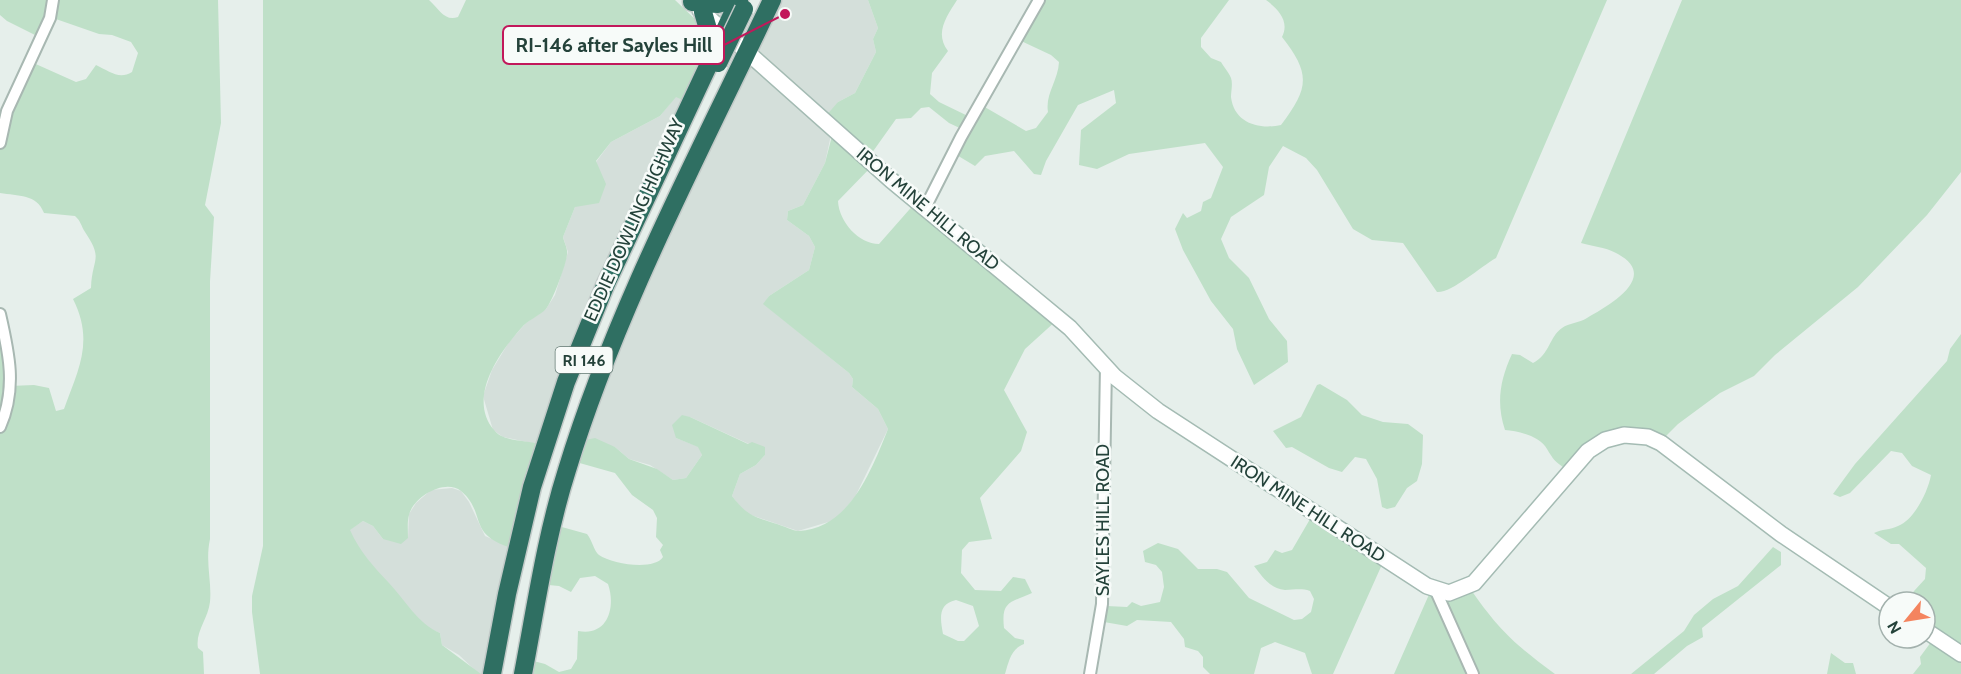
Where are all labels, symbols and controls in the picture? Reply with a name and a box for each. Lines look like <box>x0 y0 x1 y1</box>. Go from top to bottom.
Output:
callout: RI-146 after Sayles Hill <box>503 26 724 64</box>
text: RI-146 after Sayles Hill <box>516 33 712 57</box>
street label: EDDIE DOWLING HIGHWAY <box>579 114 689 325</box>
street label: IRON MINE HILL ROAD <box>852 143 1004 275</box>
road number: RI 146 <box>556 347 612 373</box>
street label: SAYLES HILL ROAD <box>1092 444 1114 596</box>
street label: IRON MINE HILL ROAD <box>1227 451 1389 567</box>
north arrow <box>1877 590 1937 650</box>
text: N <box>1883 618 1905 637</box>

